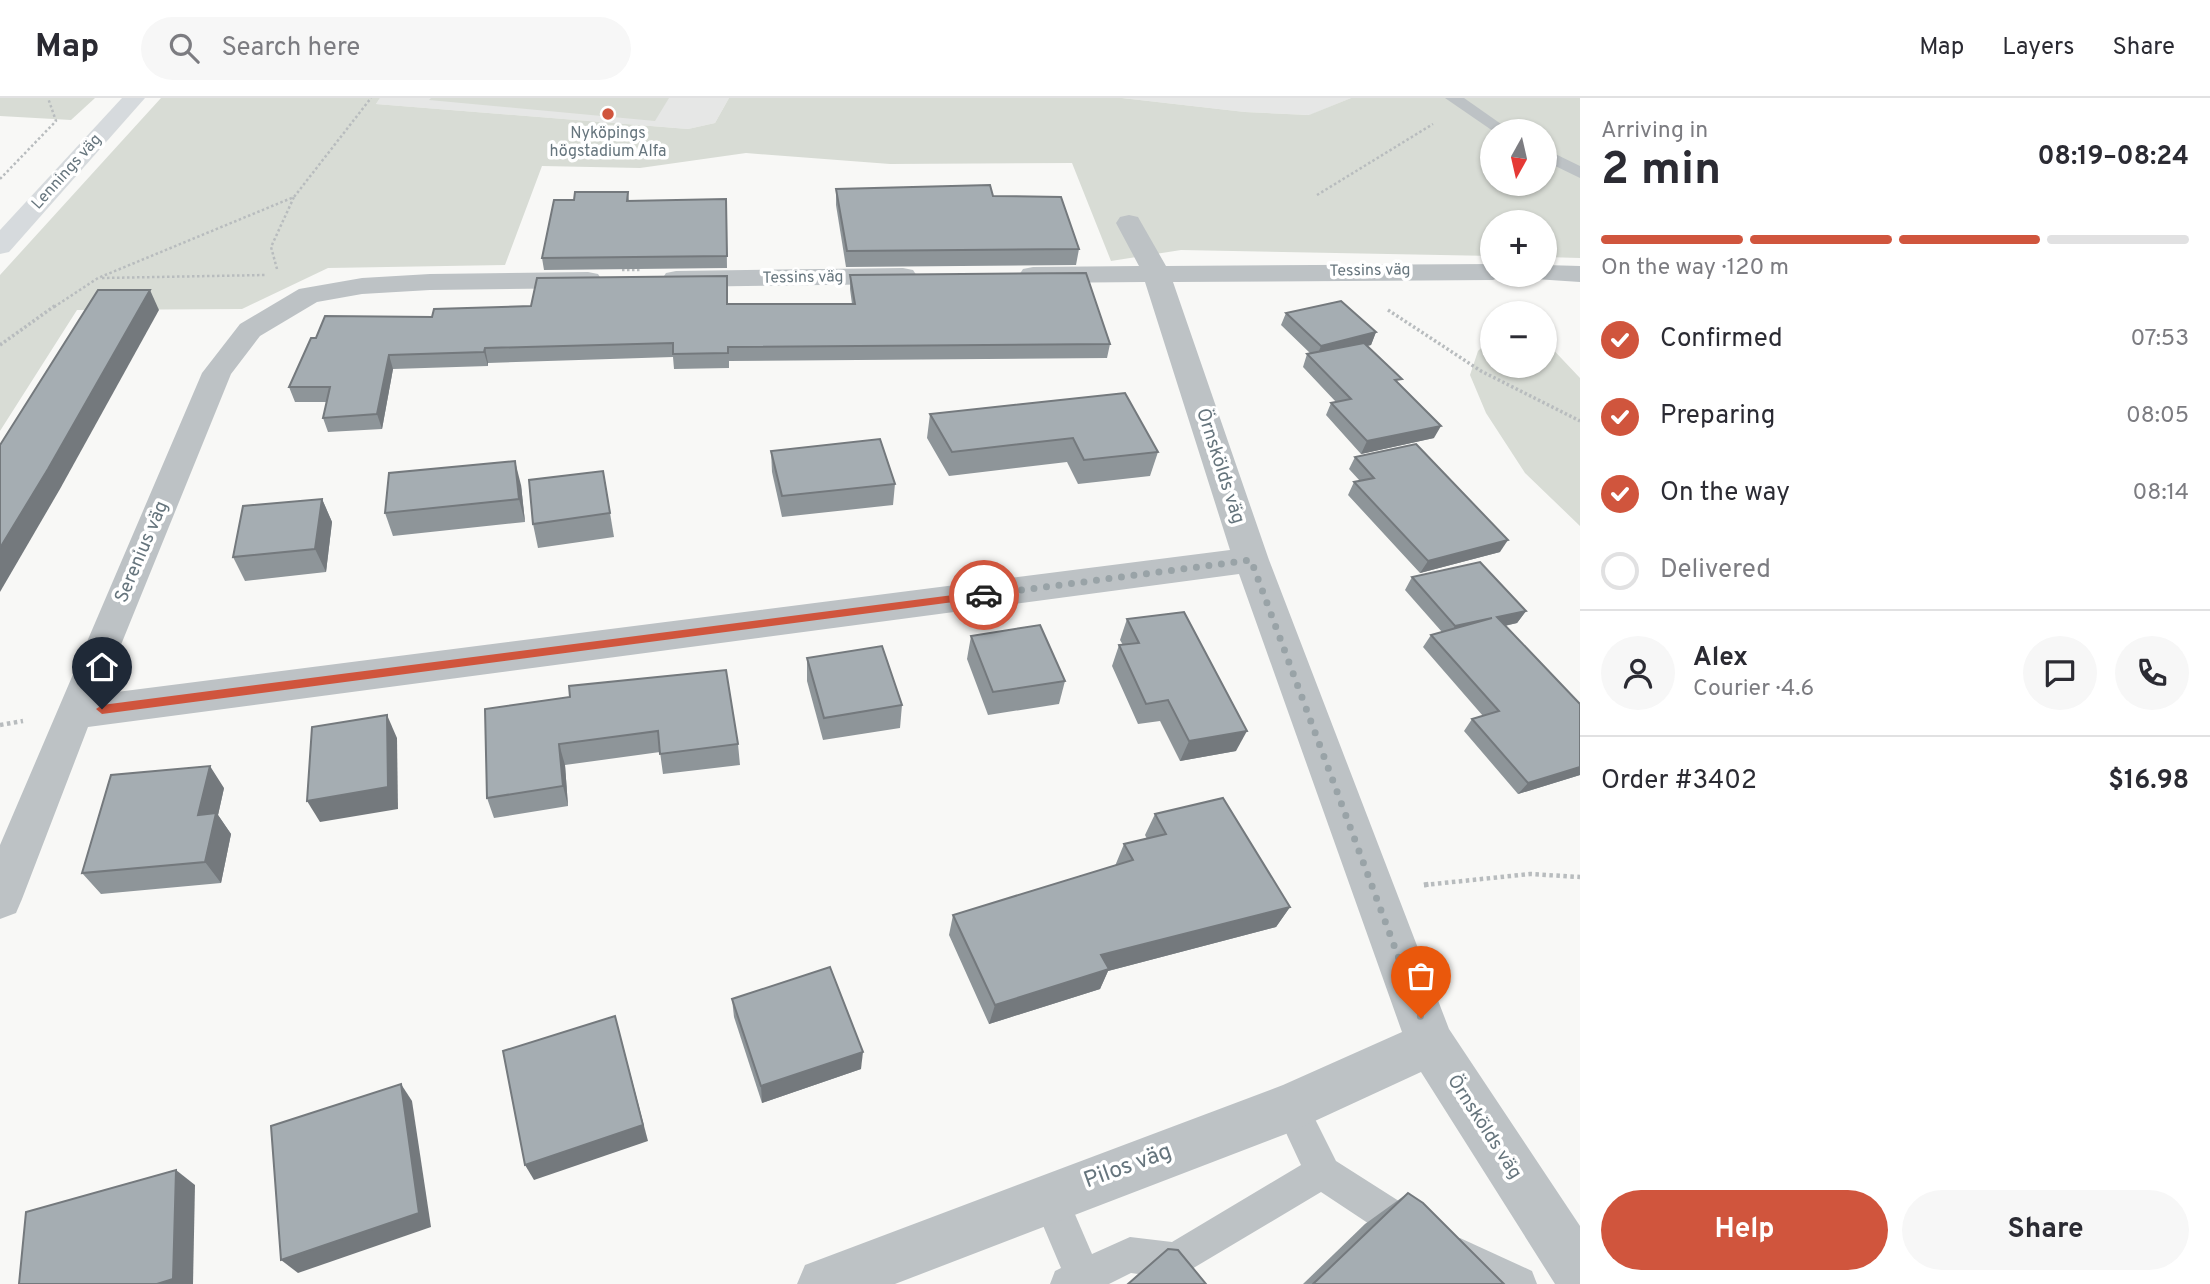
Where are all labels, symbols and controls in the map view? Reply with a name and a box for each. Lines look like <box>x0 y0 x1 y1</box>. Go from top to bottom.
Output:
search box <box>141 17 631 80</box>
text: Map <box>35 27 99 69</box>
icon: search <box>165 29 203 67</box>
text: Search here <box>221 32 360 65</box>
text: Map <box>1919 33 1964 63</box>
text: Layers <box>2002 33 2074 63</box>
text: Share <box>2112 33 2175 63</box>
marker: Nyköpings högstadium Alfa <box>600 106 616 122</box>
text: Arriving in <box>1601 117 1708 146</box>
north arrow <box>1480 119 1558 196</box>
map controls <box>1480 119 1557 378</box>
place label: Nyköpings högstadium Alfa <box>549 124 667 162</box>
street label: Lennings väg <box>28 130 106 214</box>
text: 08:19–08:24 <box>2037 141 2189 174</box>
text: 2 min <box>1601 142 1721 201</box>
button: + <box>1480 210 1557 287</box>
text: On the way · 120 m <box>1601 254 1789 283</box>
street label: Tessins väg <box>1329 260 1411 282</box>
street label: Tessins väg <box>762 267 844 289</box>
button: − <box>1480 301 1557 378</box>
icon: check <box>1601 321 1639 359</box>
text: Confirmed <box>1660 323 1783 356</box>
text: 07:53 <box>2131 325 2189 354</box>
icon: check <box>1601 398 1639 436</box>
text: Preparing <box>1660 400 1775 433</box>
text: 08:05 <box>2126 402 2189 431</box>
street label: Örnskölds väg <box>1190 405 1251 527</box>
icon: check <box>1601 475 1639 513</box>
text: On the way <box>1660 477 1790 510</box>
text: 08:14 <box>2133 479 2189 508</box>
street label: Serenius väg <box>110 497 174 607</box>
text: Delivered <box>1660 554 1771 587</box>
courier <box>949 560 1019 630</box>
icon: car <box>965 576 1003 614</box>
button: person <box>1601 636 1675 710</box>
button: chat <box>2023 636 2097 710</box>
button: phone <box>2115 636 2189 710</box>
pin <box>72 637 132 709</box>
text: Alex <box>1693 642 1748 675</box>
icon: home <box>83 648 121 686</box>
text: Courier · 4.6 <box>1693 675 1814 704</box>
text: Order #3402 <box>1601 765 1757 798</box>
text: $16.98 <box>2108 765 2189 798</box>
pin <box>1391 946 1451 1018</box>
icon: bag <box>1402 957 1440 995</box>
street label: Örnskölds väg <box>1441 1070 1528 1184</box>
street label: Pilos väg <box>1080 1138 1176 1196</box>
button: Help <box>1601 1190 1888 1270</box>
button: Share <box>1902 1190 2189 1270</box>

